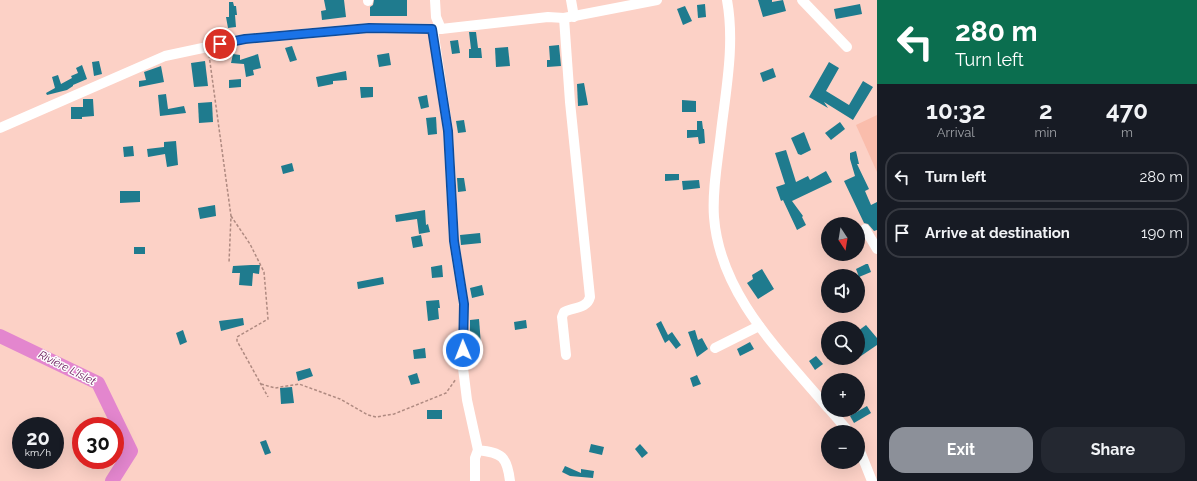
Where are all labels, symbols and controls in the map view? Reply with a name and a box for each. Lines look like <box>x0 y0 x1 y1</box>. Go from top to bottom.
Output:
text: 280 m <box>955 15 1038 48</box>
icon: left <box>889 16 941 68</box>
pin <box>203 27 237 61</box>
icon: arrive <box>209 33 231 55</box>
text: Turn left <box>955 49 1024 70</box>
text: 10:32 <box>926 96 986 125</box>
text: 2 <box>1039 96 1053 125</box>
text: 470 <box>1106 96 1148 125</box>
text: Arrival <box>937 125 975 140</box>
text: min <box>1035 125 1057 140</box>
text: m <box>1121 125 1133 140</box>
icon: left <box>891 166 913 188</box>
text: Turn left <box>925 168 986 186</box>
text: 280 m <box>1139 168 1183 186</box>
north arrow <box>821 217 865 261</box>
map controls <box>821 217 865 469</box>
icon: arrive <box>891 222 913 244</box>
text: Arrive at destination <box>925 224 1070 242</box>
text: 190 m <box>1141 224 1183 242</box>
button: sound <box>821 269 865 313</box>
button: search <box>821 321 865 365</box>
position arrow <box>442 329 484 371</box>
water label: Rivière L'Islet <box>36 348 98 388</box>
button: + <box>821 373 865 417</box>
speed limit sign: 30 <box>72 417 124 469</box>
button: − <box>821 425 865 469</box>
text: 20 <box>26 426 50 450</box>
button: Exit <box>889 427 1033 473</box>
button: Share <box>1041 427 1185 473</box>
text: km/h <box>25 447 51 458</box>

